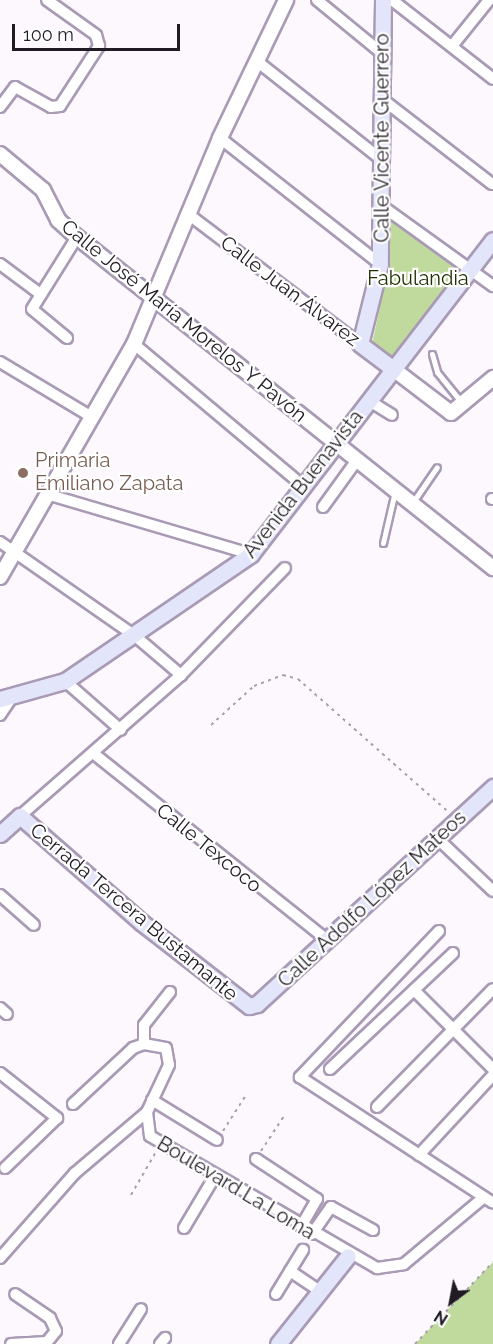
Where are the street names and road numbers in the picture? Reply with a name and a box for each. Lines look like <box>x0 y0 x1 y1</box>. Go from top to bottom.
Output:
street label: Calle Vicente Guerrero <box>370 33 394 243</box>
street label: Calle José María Morelos Y Pavón <box>56 214 312 428</box>
street label: Calle Juan Álvarez <box>215 230 365 352</box>
street label: Avenida Buenavista <box>238 405 368 563</box>
street label: Calle Texcoco <box>151 798 267 898</box>
street label: Calle Adolfo López Mateos <box>273 805 471 993</box>
street label: Cerrada Tercera Bustamante <box>25 818 243 1006</box>
street label: Boulevard La Loma <box>153 1131 319 1245</box>

